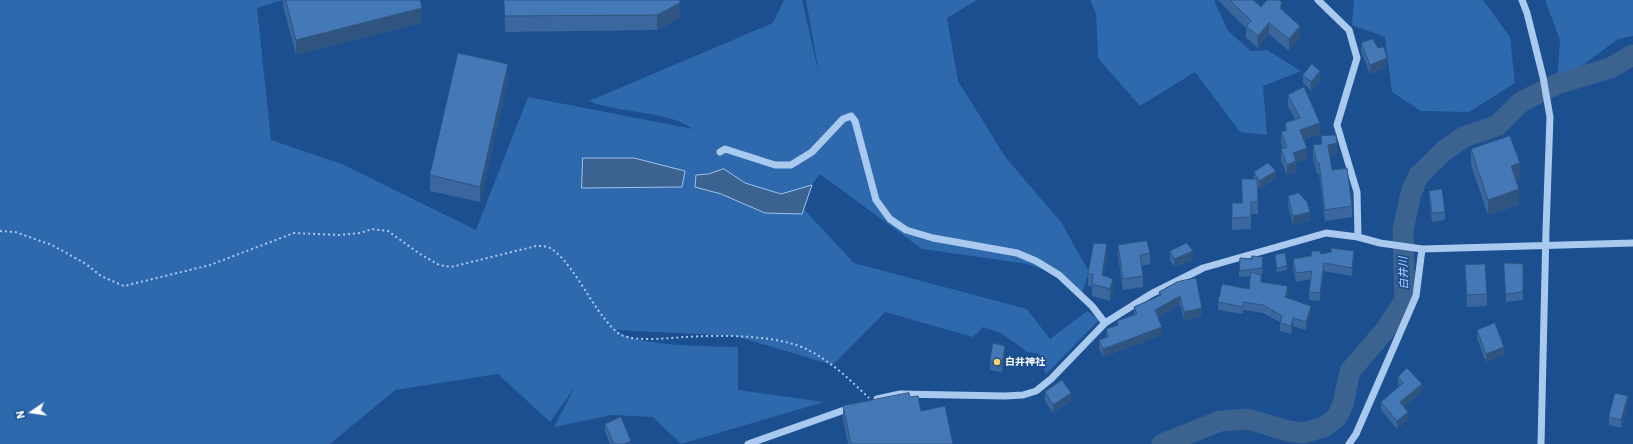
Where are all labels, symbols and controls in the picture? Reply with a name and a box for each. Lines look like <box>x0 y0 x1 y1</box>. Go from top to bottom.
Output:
water label: 白井川 <box>1397 256 1411 290</box>
place label: 白井神社 <box>1005 356 1045 368</box>
marker: 白井神社 <box>992 357 1002 367</box>
north arrow <box>12 392 52 432</box>
text: N <box>13 409 28 420</box>

